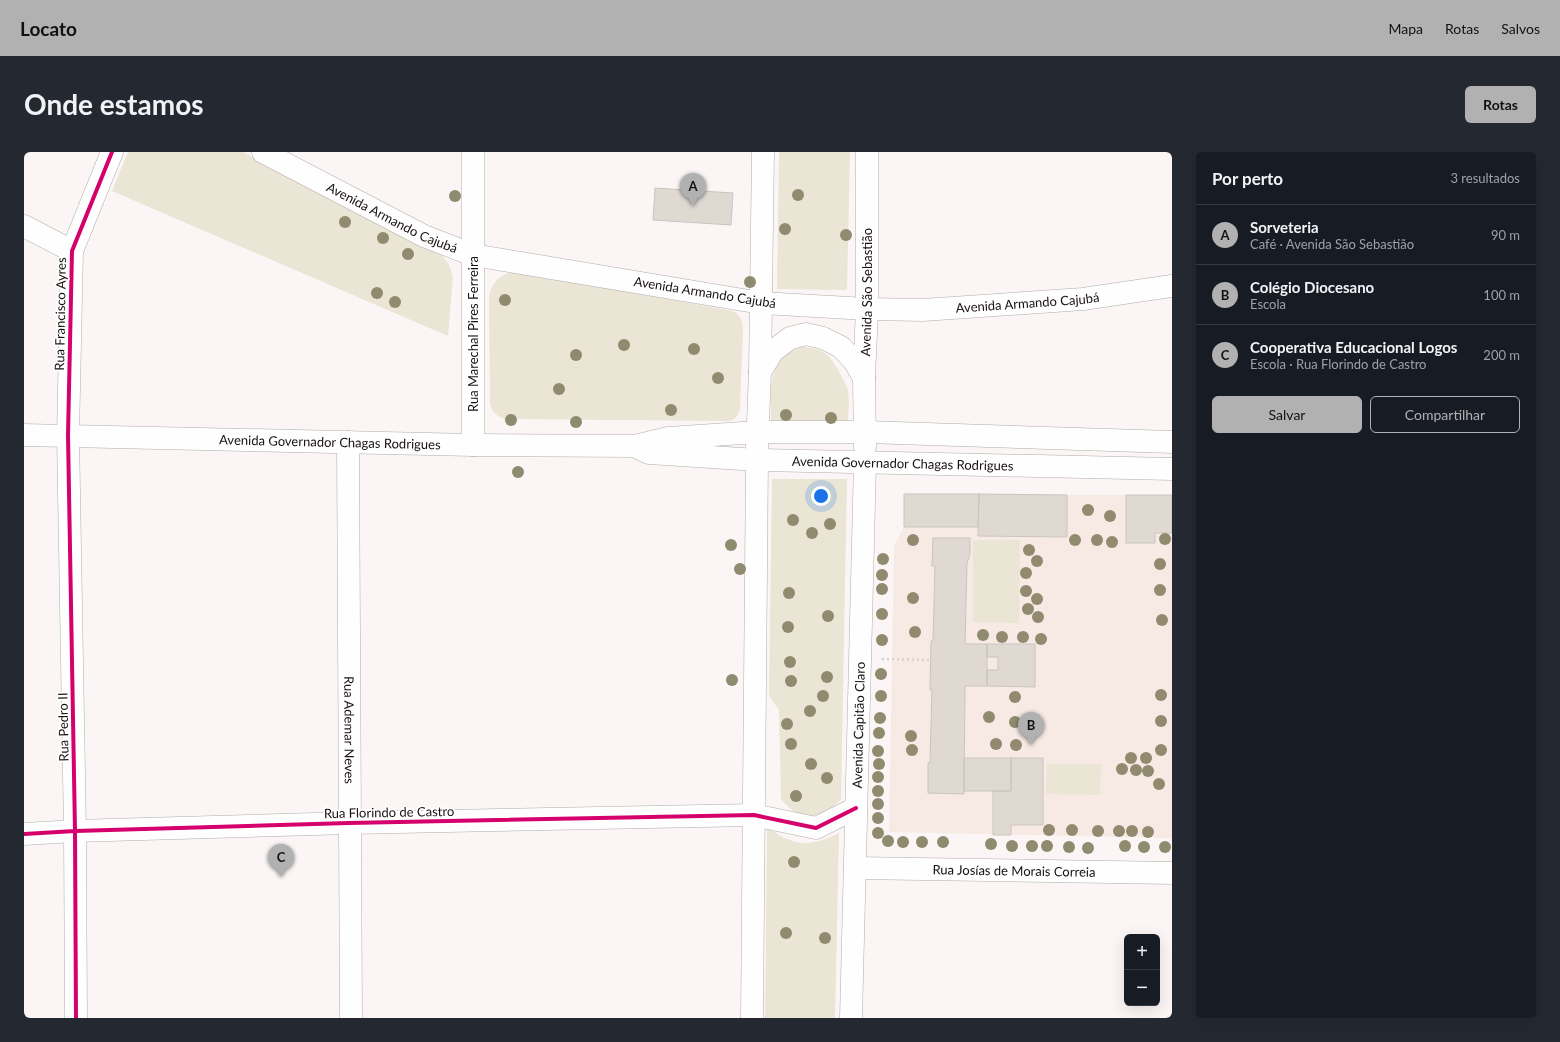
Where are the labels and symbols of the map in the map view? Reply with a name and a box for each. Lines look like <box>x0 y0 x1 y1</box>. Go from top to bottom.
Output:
pin: A <box>680 173 706 206</box>
street label: Avenida Armando Cajubá <box>324 179 460 256</box>
street label: Avenida São Sebastião <box>857 228 875 357</box>
street label: Rua Marechal Pires Ferreira <box>465 256 481 412</box>
street label: Rua Francisco Ayres <box>51 257 69 371</box>
street label: Avenida Armando Cajubá <box>633 273 777 311</box>
street label: Avenida Armando Cajubá <box>955 289 1100 316</box>
street label: Avenida Governador Chagas Rodrigues <box>219 431 441 452</box>
street label: Avenida Governador Chagas Rodrigues <box>792 453 1014 474</box>
your location <box>811 486 831 506</box>
street label: Avenida Capitão Claro <box>849 662 868 789</box>
street label: Rua Ademar Neves <box>341 676 358 784</box>
street label: Rua Pedro II <box>54 692 72 762</box>
pin: B <box>1018 712 1044 745</box>
street label: Rua Florindo de Castro <box>324 803 454 821</box>
pin: C <box>268 844 294 877</box>
street label: Rua Josías de Morais Correia <box>932 861 1096 880</box>

